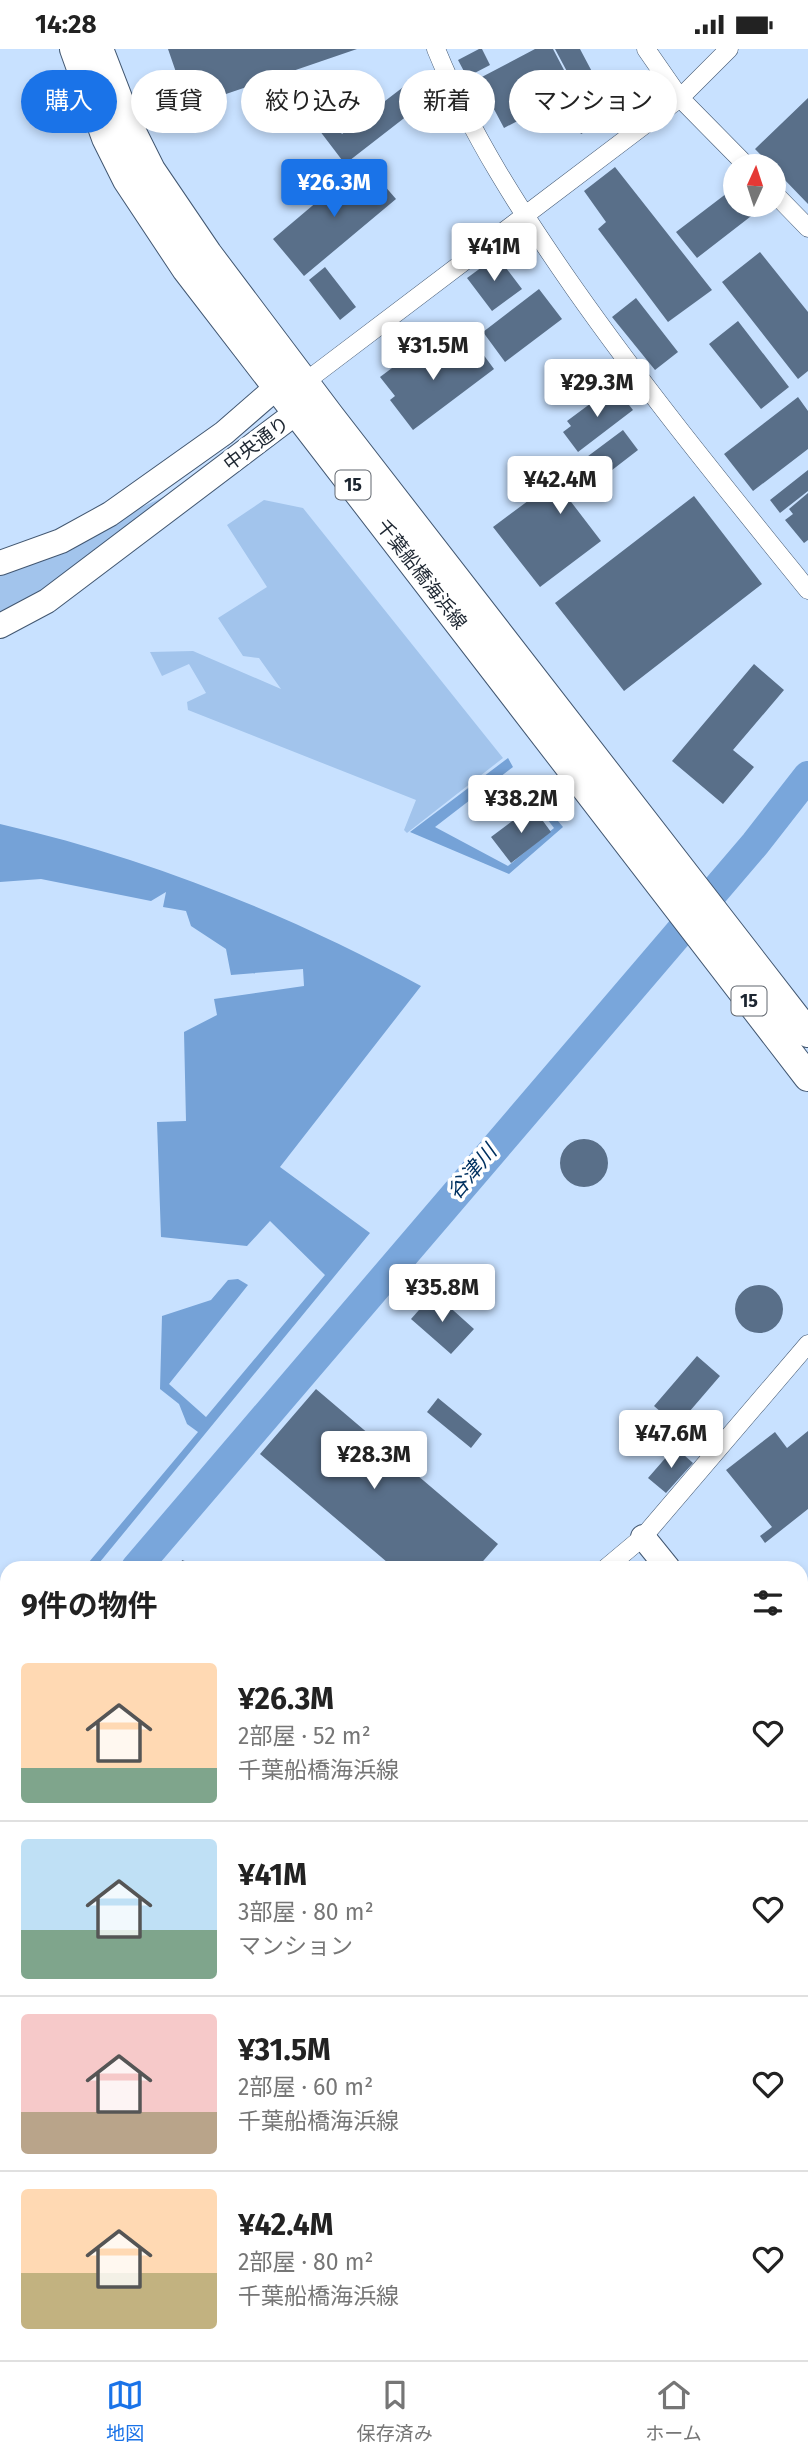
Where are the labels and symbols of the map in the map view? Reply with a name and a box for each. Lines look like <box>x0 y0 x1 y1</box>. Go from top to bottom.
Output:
north arrow <box>723 154 786 217</box>
pin: ¥26.3M <box>277 159 391 219</box>
pin: ¥41M <box>453 223 535 283</box>
pin: ¥31.5M <box>376 323 490 382</box>
pin: ¥29.3M <box>540 359 654 419</box>
street label: 中央通り <box>219 411 294 475</box>
pin: ¥42.4M <box>503 456 617 516</box>
road number: 15 <box>336 471 370 499</box>
street label: 千葉船橋海浜線 <box>372 515 472 634</box>
pin: ¥38.2M <box>464 775 578 835</box>
road number: 15 <box>732 986 766 1016</box>
water label: 谷津川 <box>442 1138 503 1204</box>
pin: ¥35.8M <box>385 1265 499 1324</box>
pin: ¥47.6M <box>614 1411 728 1470</box>
pin: ¥28.3M <box>317 1431 431 1491</box>

